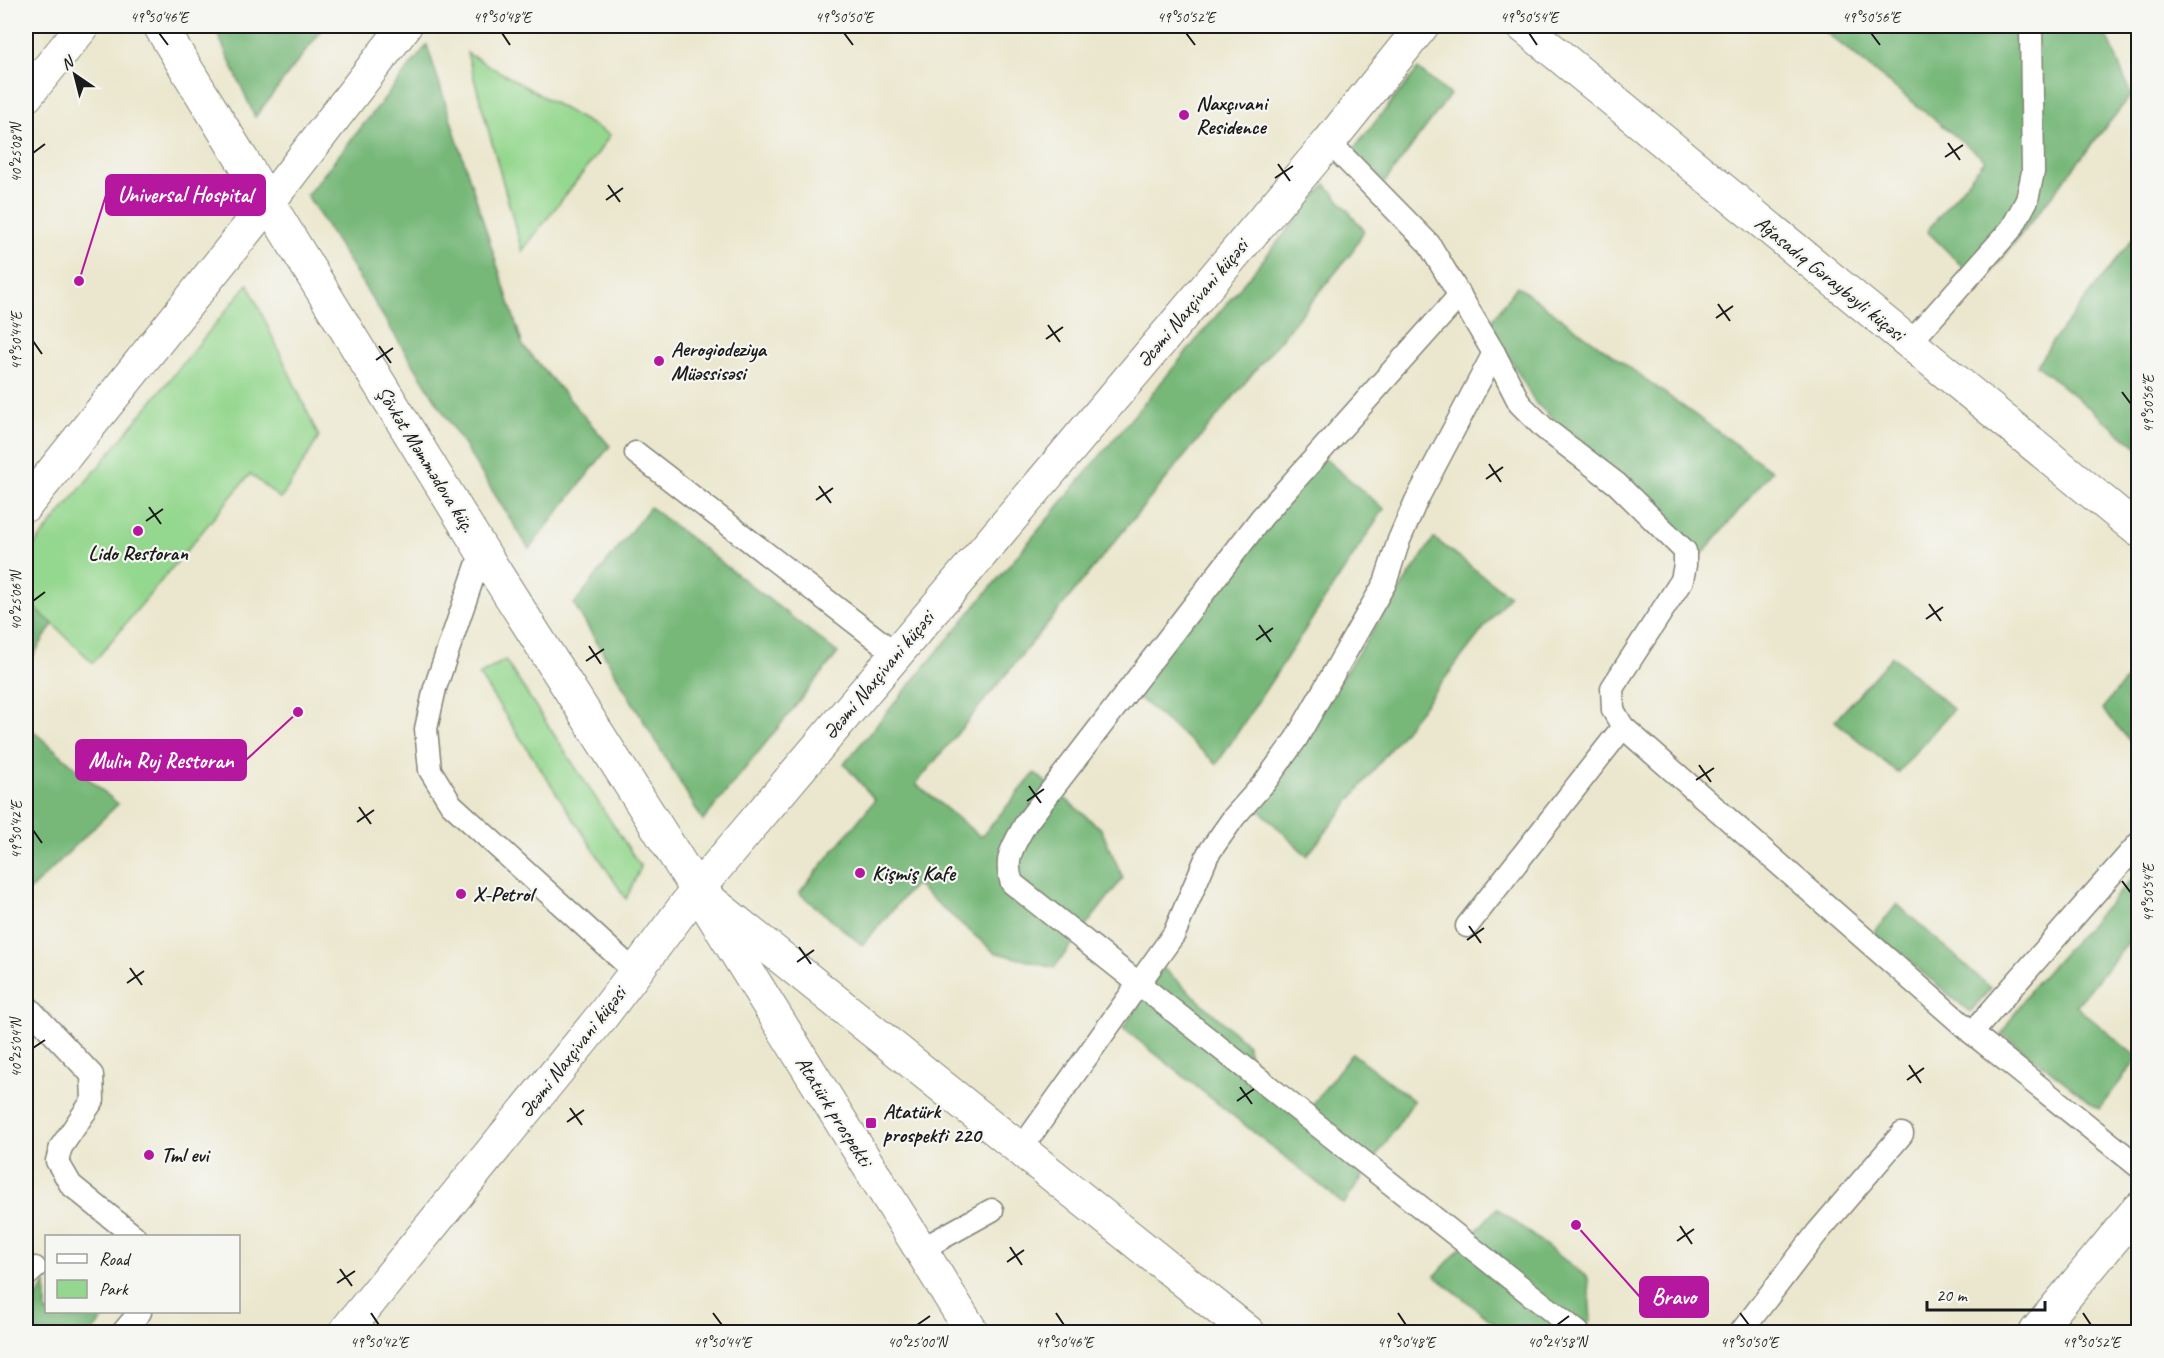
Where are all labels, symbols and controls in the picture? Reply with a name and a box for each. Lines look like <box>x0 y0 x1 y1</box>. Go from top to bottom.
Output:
text: 49°50'46"E <box>130 8 190 27</box>
text: 49°50'48"E <box>473 8 533 27</box>
text: 49°50'50"E <box>815 8 875 27</box>
text: 49°50'52"E <box>1157 8 1217 27</box>
text: 49°50'54"E <box>1500 8 1560 27</box>
text: 49°50'56"E <box>1842 8 1902 27</box>
north arrow <box>45 45 105 105</box>
text: N <box>57 51 79 75</box>
place label: Naxçıvani Residence <box>1196 90 1270 140</box>
marker: Naxçıvani Residence <box>1177 108 1191 122</box>
text: 40°25'08"N <box>7 120 26 183</box>
callout: Universal Hospital <box>106 175 265 215</box>
text: Universal Hospital <box>117 181 257 209</box>
street label: Ağasadıq Gəraybəyli küçəsi <box>1750 210 1913 348</box>
street label: Əcəmi Naxçivani küçəsi <box>1131 231 1255 373</box>
text: 49°50'44"E <box>7 310 26 370</box>
place label: Aerogiodeziya Müəssisəsi <box>671 336 768 386</box>
marker: Aerogiodeziya Müəssisəsi <box>652 354 666 368</box>
text: 49°50'56"E <box>2139 373 2158 433</box>
street label: Şövkət Məmmədova küç. <box>371 381 482 538</box>
marker: Lido Restoran <box>131 524 145 538</box>
place label: Lido Restoran <box>88 540 188 566</box>
text: 40°25'06"N <box>7 568 26 631</box>
street label: Əcəmi Naxçivani küçəsi <box>817 603 941 745</box>
callout: Mulin Ruj Restoran <box>76 740 246 780</box>
text: Mulin Ruj Restoran <box>88 747 235 775</box>
text: 49°50'42"E <box>7 799 26 859</box>
place label: Kişmiş Kafe <box>872 860 957 886</box>
text: 49°50'54"E <box>2139 862 2158 922</box>
marker: Kişmiş Kafe <box>853 866 867 880</box>
place label: X-Petrol <box>473 881 537 907</box>
marker: X-Petrol <box>454 887 468 901</box>
street label: Əcəmi Naxçivani küçəsi <box>513 979 633 1123</box>
text: 40°25'04"N <box>7 1015 26 1078</box>
street label: Atatürk prospekti <box>790 1051 880 1174</box>
place label: Atatürk prospekti 220 <box>883 1098 983 1148</box>
marker: Atatürk prospekti 220 <box>864 1116 878 1130</box>
place label: Tml evi <box>161 1142 211 1168</box>
marker: Tml evi <box>142 1148 156 1162</box>
legend <box>45 1235 240 1313</box>
text: Road <box>99 1248 132 1270</box>
scale bar <box>1927 1274 2046 1312</box>
callout: Bravo <box>1640 1277 1708 1317</box>
text: Park <box>99 1278 129 1300</box>
text: Bravo <box>1652 1283 1698 1311</box>
text: 20 m <box>1936 1284 1969 1306</box>
text: 49°50'42"E <box>350 1333 410 1352</box>
text: 49°50'44"E <box>693 1333 753 1352</box>
text: 40°25'00"N <box>887 1333 950 1352</box>
text: 49°50'46"E <box>1035 1333 1095 1352</box>
text: 49°50'48"E <box>1377 1333 1437 1352</box>
text: 40°24'58"N <box>1527 1333 1590 1352</box>
text: 49°50'50"E <box>1720 1333 1780 1352</box>
text: 49°50'52"E <box>2062 1333 2122 1352</box>

